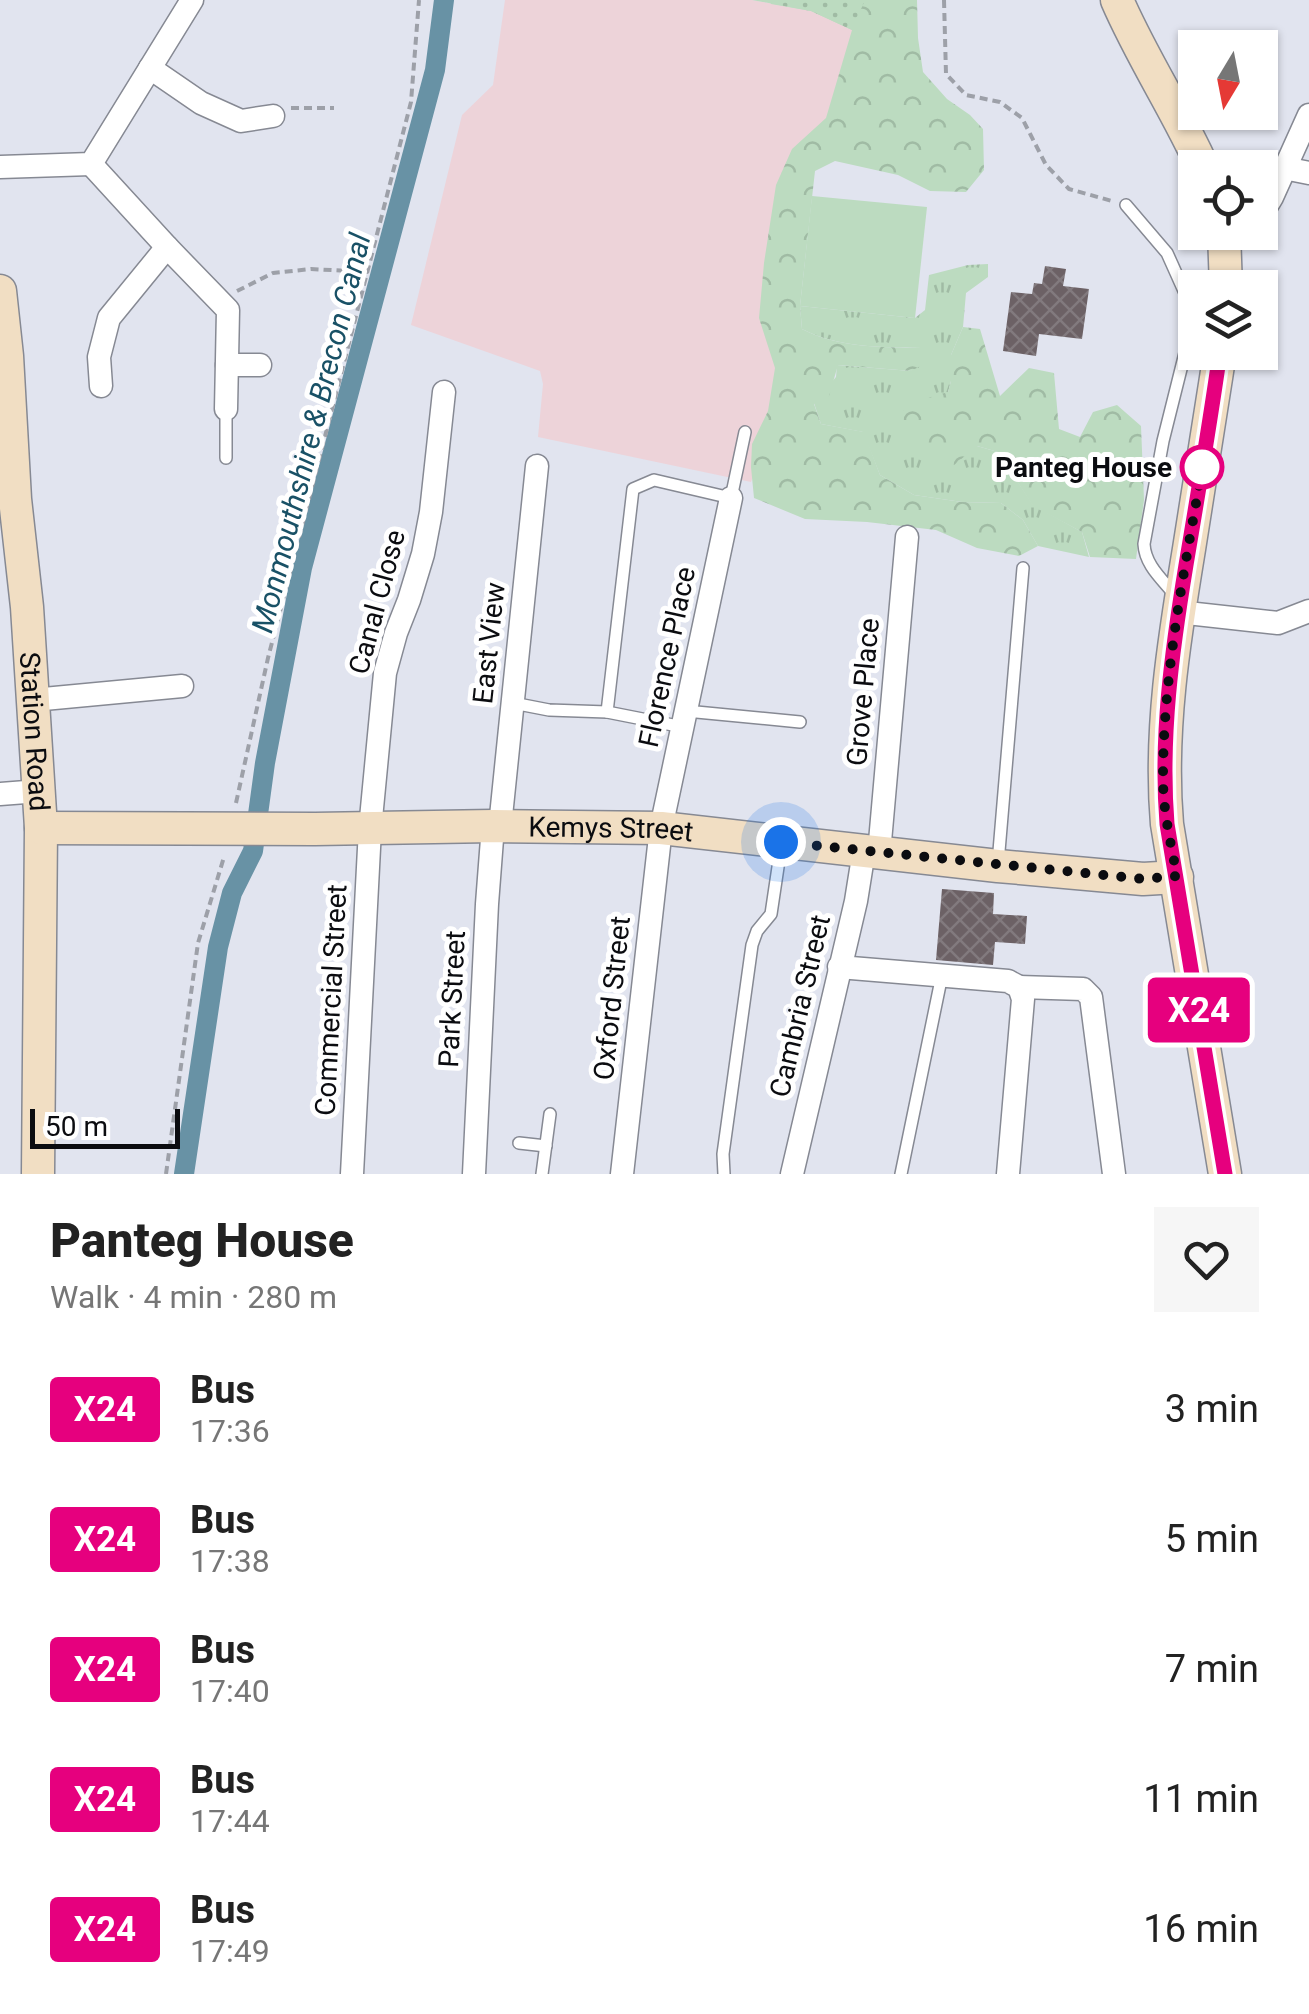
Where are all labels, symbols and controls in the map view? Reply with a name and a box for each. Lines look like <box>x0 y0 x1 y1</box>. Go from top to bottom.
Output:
north arrow <box>1178 30 1278 130</box>
map controls <box>1178 30 1278 370</box>
button: locate <box>1178 150 1278 250</box>
water label: Monmouthshire & Brecon Canal <box>244 229 378 636</box>
button: layers <box>1178 270 1278 370</box>
marker: Panteg House <box>1181 446 1223 488</box>
place label: Panteg House <box>995 451 1172 484</box>
street label: Canal Close <box>342 526 412 678</box>
street label: Florence Place <box>632 564 702 750</box>
street label: East View <box>466 580 512 706</box>
street label: Grove Place <box>840 617 886 767</box>
street label: Station Road <box>13 651 56 812</box>
street label: Kemys Street <box>528 810 695 848</box>
your location <box>756 817 806 867</box>
street label: Commercial Street <box>308 883 354 1117</box>
street label: Cambria Street <box>763 912 837 1100</box>
street label: Oxford Street <box>587 914 637 1082</box>
street label: Park Street <box>432 930 472 1068</box>
line badge: X24 <box>1142 978 1256 1042</box>
text: X24 <box>1168 990 1230 1031</box>
scale bar <box>30 1104 180 1148</box>
text: 50 m <box>45 1110 108 1143</box>
button: heart <box>1154 1207 1259 1312</box>
text: Panteg House <box>50 1212 354 1269</box>
text: Walk · 4 min · 280 m <box>50 1278 337 1316</box>
text: Bus <box>190 1368 255 1412</box>
text: 3 min <box>1165 1387 1259 1431</box>
text: X24 <box>74 1389 136 1430</box>
text: 17:36 <box>190 1412 270 1450</box>
text: Bus <box>190 1498 255 1542</box>
text: 5 min <box>1165 1517 1259 1561</box>
text: X24 <box>74 1519 136 1560</box>
text: 17:38 <box>190 1542 270 1580</box>
text: Bus <box>190 1628 255 1672</box>
text: 7 min <box>1165 1647 1259 1691</box>
text: X24 <box>74 1649 136 1690</box>
text: 17:40 <box>190 1672 270 1710</box>
text: Bus <box>190 1758 255 1802</box>
text: 11 min <box>1143 1777 1259 1821</box>
text: X24 <box>74 1779 136 1820</box>
text: 17:44 <box>190 1802 270 1840</box>
text: Bus <box>190 1888 255 1932</box>
text: 16 min <box>1143 1907 1259 1951</box>
text: X24 <box>74 1909 136 1950</box>
text: 17:49 <box>190 1932 270 1970</box>

